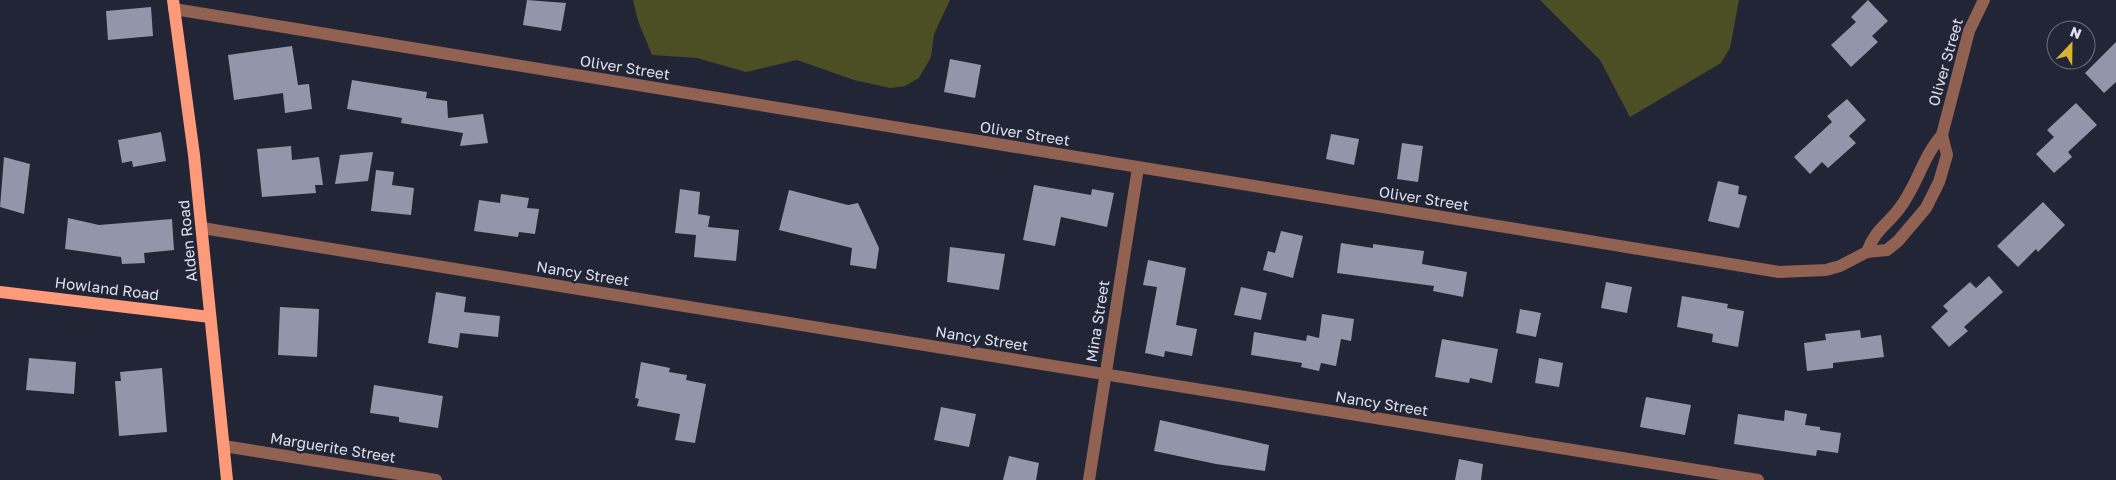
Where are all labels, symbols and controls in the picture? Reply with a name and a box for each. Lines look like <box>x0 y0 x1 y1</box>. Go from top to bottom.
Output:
street label: Oliver Street <box>1924 16 1966 108</box>
north arrow <box>2046 20 2096 70</box>
text: N <box>2068 23 2084 42</box>
street label: Oliver Street <box>579 51 671 83</box>
street label: Oliver Street <box>979 117 1071 149</box>
street label: Oliver Street <box>1378 182 1470 214</box>
street label: Alden Road <box>174 199 200 283</box>
street label: Nancy Street <box>535 257 631 289</box>
street label: Howland Road <box>54 273 160 303</box>
street label: Mina Street <box>1082 279 1112 363</box>
street label: Nancy Street <box>934 322 1030 354</box>
street label: Nancy Street <box>1334 387 1430 419</box>
street label: Marguerite Street <box>269 428 397 466</box>

